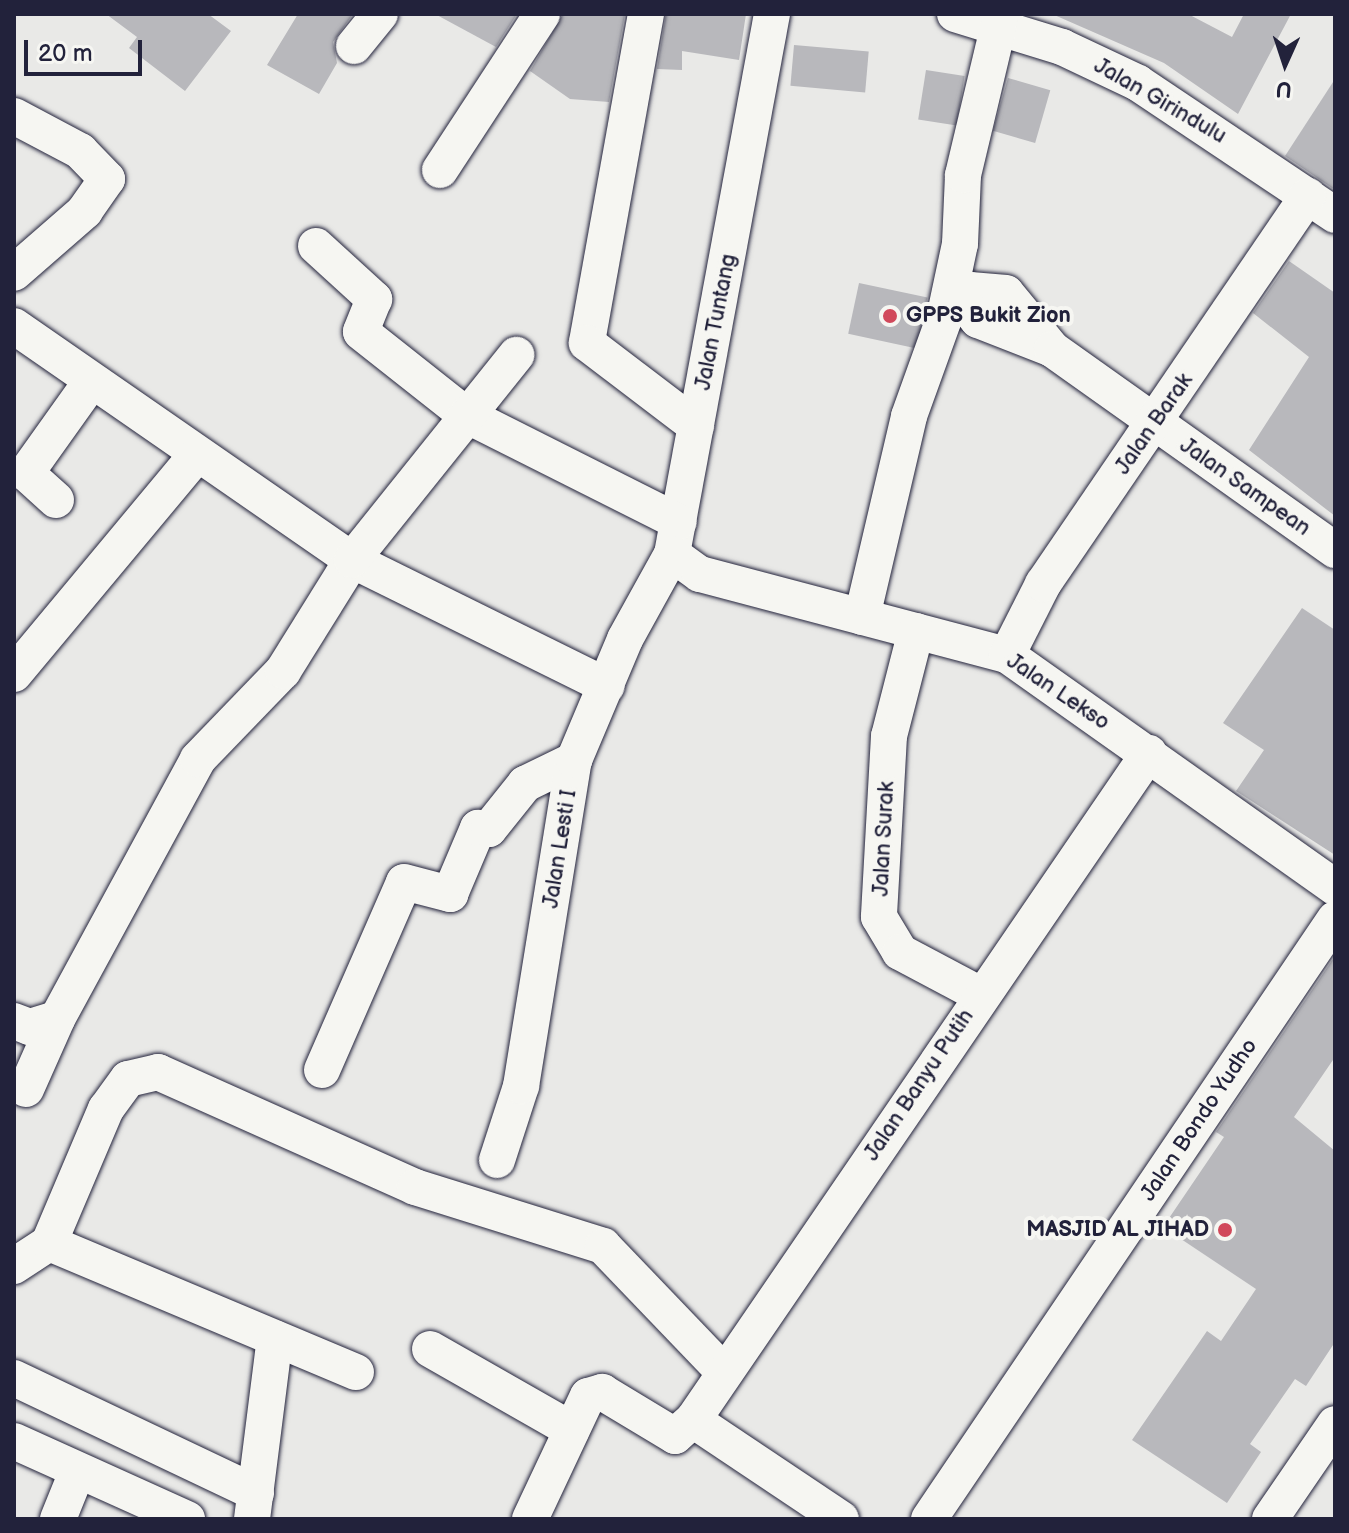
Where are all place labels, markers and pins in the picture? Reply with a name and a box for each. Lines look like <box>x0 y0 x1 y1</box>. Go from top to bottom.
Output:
place label: GPPS Bukit Zion <box>906 303 1071 329</box>
marker: GPPS Bukit Zion <box>881 307 899 325</box>
place label: MASJID AL JIHAD <box>1026 1217 1209 1243</box>
marker: MASJID AL JIHAD <box>1216 1221 1234 1239</box>

